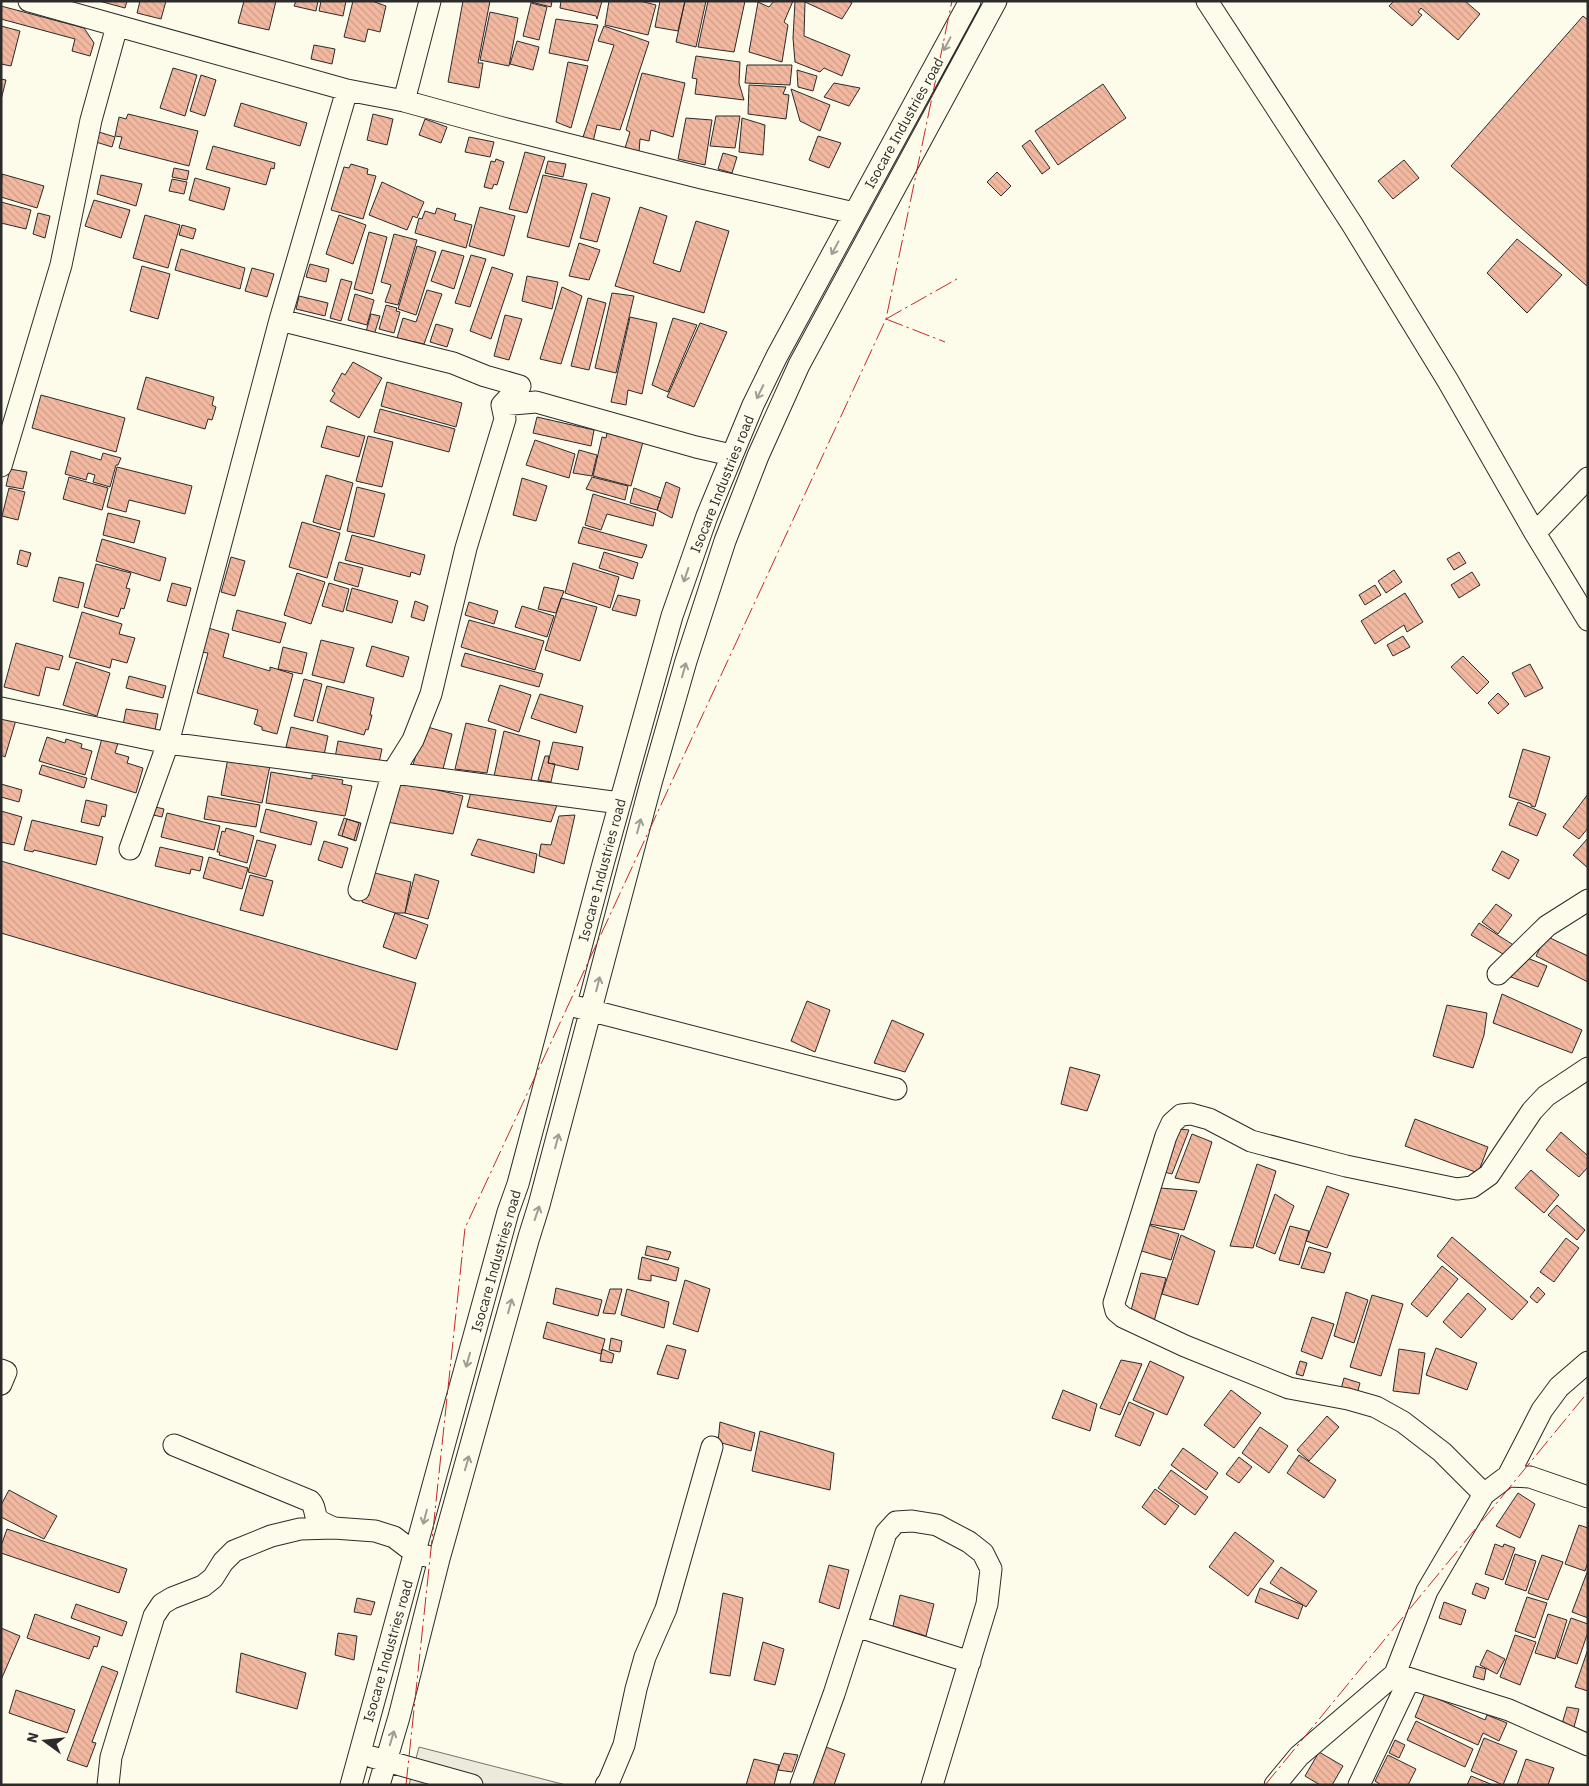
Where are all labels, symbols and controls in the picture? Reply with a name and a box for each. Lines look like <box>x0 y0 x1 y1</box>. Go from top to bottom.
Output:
one-way arrow <box>942 36 951 51</box>
street label: Isocare Industries road <box>860 54 948 192</box>
one-way arrow <box>830 240 840 255</box>
one-way arrow <box>755 384 764 399</box>
street label: Isocare Industries road <box>686 412 758 556</box>
one-way arrow <box>681 567 690 582</box>
one-way arrow <box>679 662 689 678</box>
street label: Isocare Industries road <box>574 797 630 943</box>
one-way arrow <box>635 819 645 835</box>
one-way arrow <box>594 976 603 992</box>
one-way arrow <box>552 1133 562 1149</box>
street label: Isocare Industries road <box>467 1188 525 1334</box>
one-way arrow <box>533 1205 542 1221</box>
one-way arrow <box>506 1299 515 1315</box>
one-way arrow <box>462 1351 472 1367</box>
one-way arrow <box>463 1455 472 1471</box>
one-way arrow <box>420 1508 430 1524</box>
street label: Isocare Industries road <box>359 1578 417 1724</box>
north arrow <box>20 1716 70 1766</box>
text: N <box>22 1730 42 1745</box>
one-way arrow <box>388 1730 398 1746</box>

